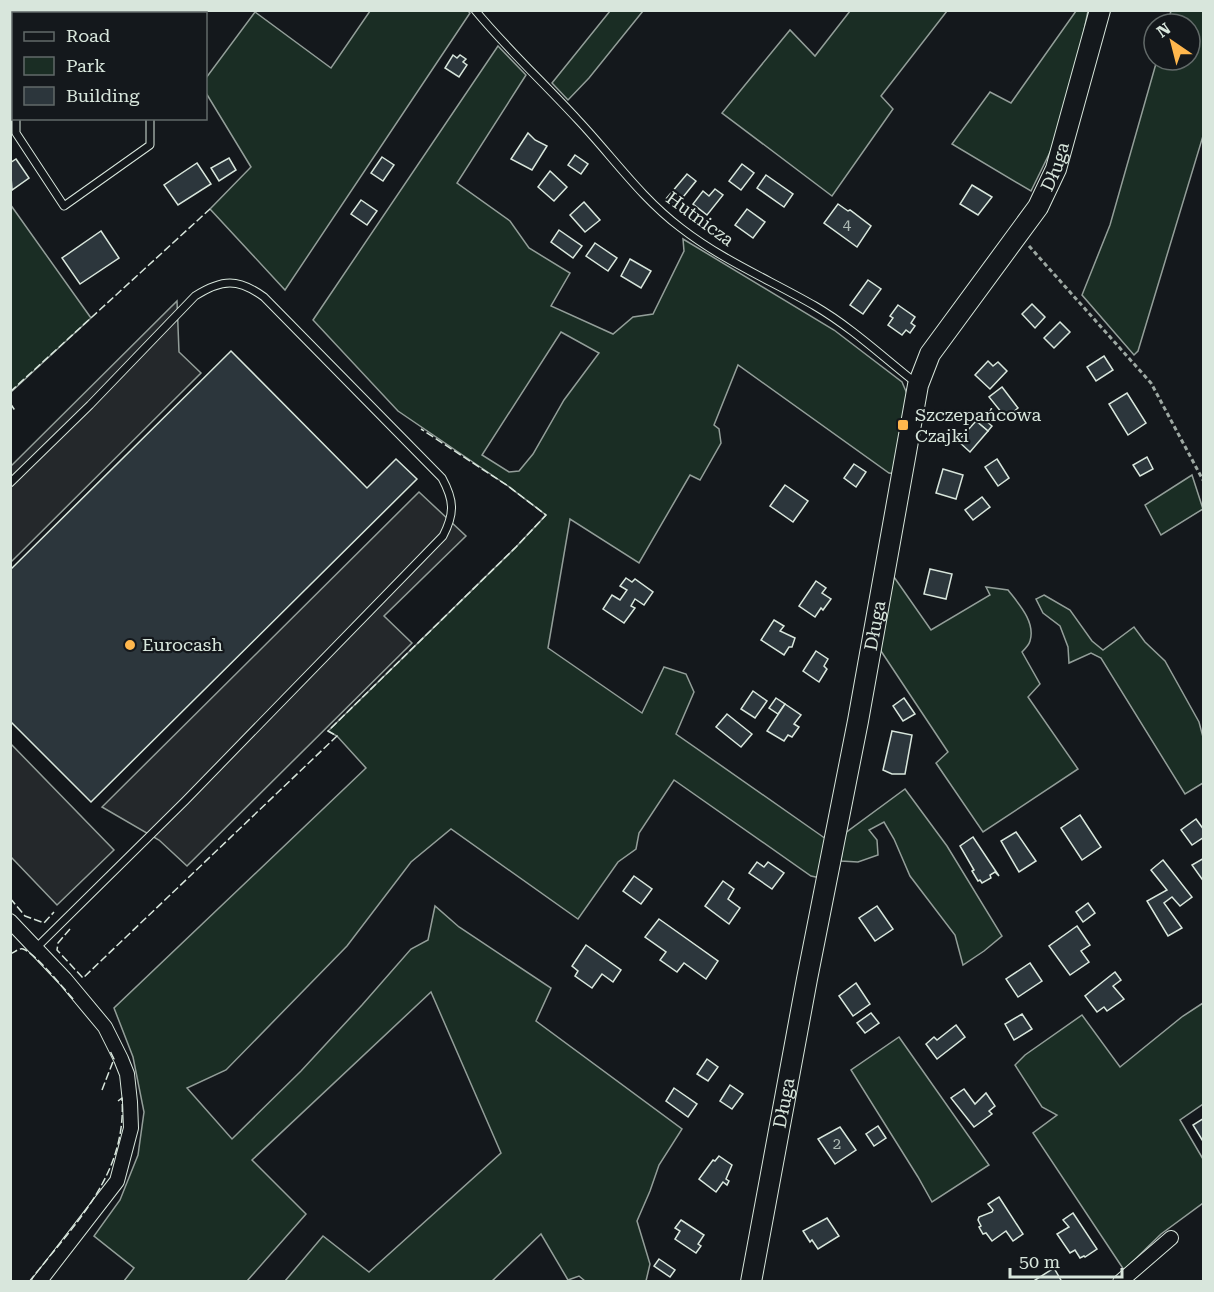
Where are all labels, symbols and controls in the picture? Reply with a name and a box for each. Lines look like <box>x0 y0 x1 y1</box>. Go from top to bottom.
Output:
legend <box>12 12 207 120</box>
north arrow <box>1142 12 1202 72</box>
text: N <box>1153 19 1174 41</box>
text: Road <box>66 25 111 46</box>
text: Park <box>66 55 106 76</box>
text: Building <box>66 85 140 106</box>
street label: Długa <box>1036 140 1073 194</box>
street label: Hutnicza <box>662 187 738 250</box>
house number: 4 <box>843 216 852 234</box>
place label: Szczepańcowa Czajki <box>915 404 1041 446</box>
marker: Szczepańcowa Czajki <box>896 418 910 432</box>
street label: Długa <box>860 599 889 652</box>
place label: Eurocash <box>142 634 223 655</box>
marker: Eurocash <box>123 638 137 652</box>
street label: Długa <box>769 1076 799 1130</box>
house number: 2 <box>833 1135 841 1153</box>
scale bar <box>1010 1241 1122 1279</box>
text: 50 m <box>1019 1251 1060 1272</box>

